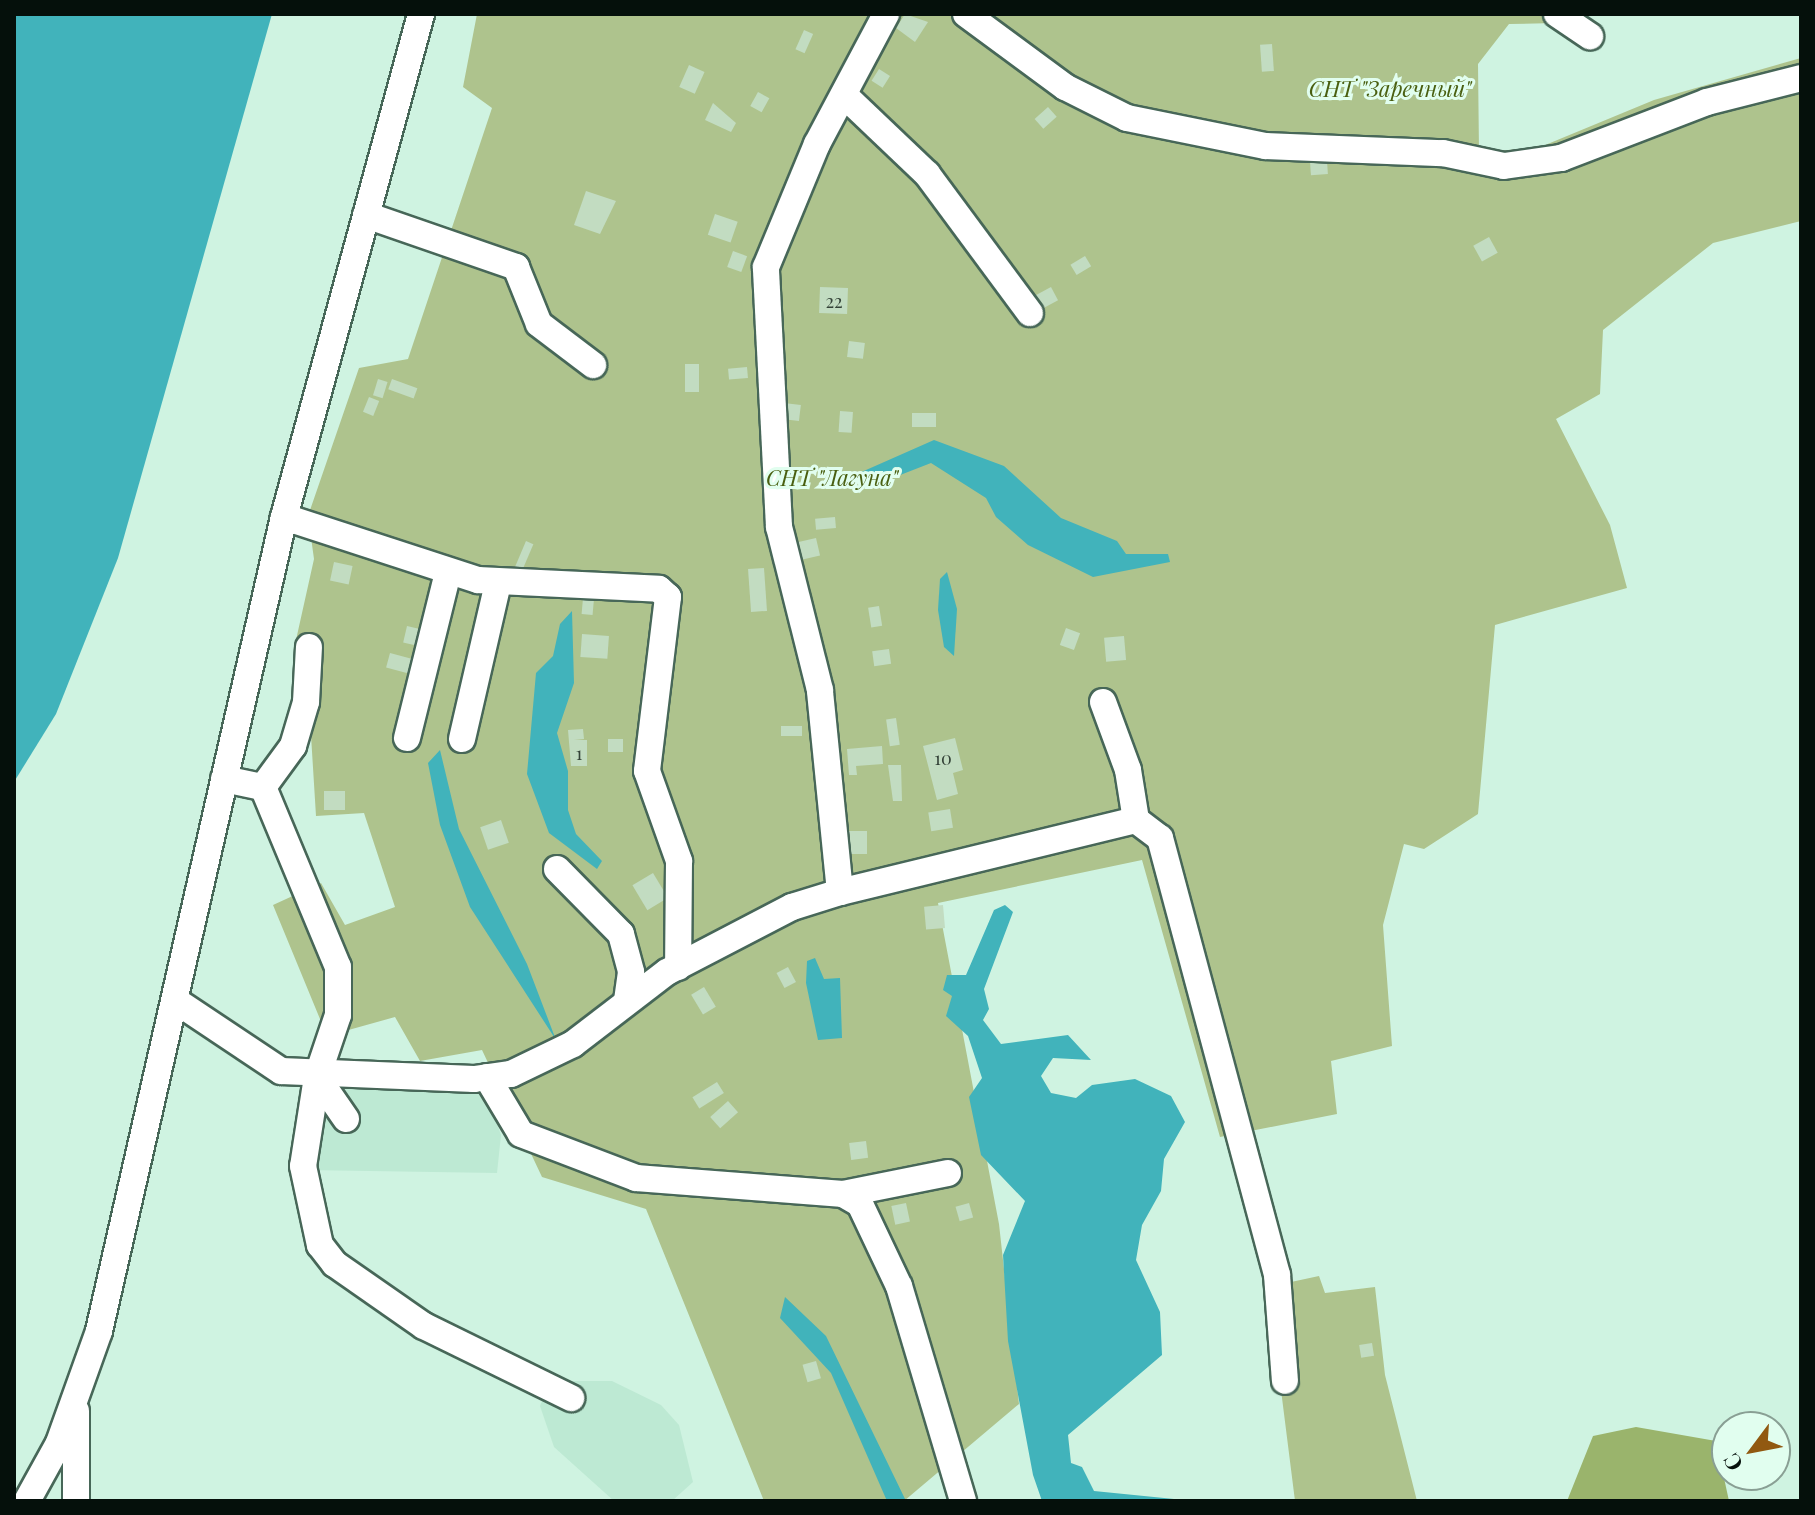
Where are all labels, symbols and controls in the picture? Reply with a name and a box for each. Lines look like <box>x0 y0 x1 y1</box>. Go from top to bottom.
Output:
park label: СНТ "Заречный" <box>1309 76 1471 102</box>
house number: 22 <box>825 290 843 312</box>
park label: СНТ "Лагуна" <box>766 465 898 491</box>
house number: 1 <box>576 742 582 764</box>
house number: 10 <box>934 747 952 769</box>
north arrow <box>1711 1411 1791 1491</box>
text: С <box>1716 1448 1749 1477</box>

